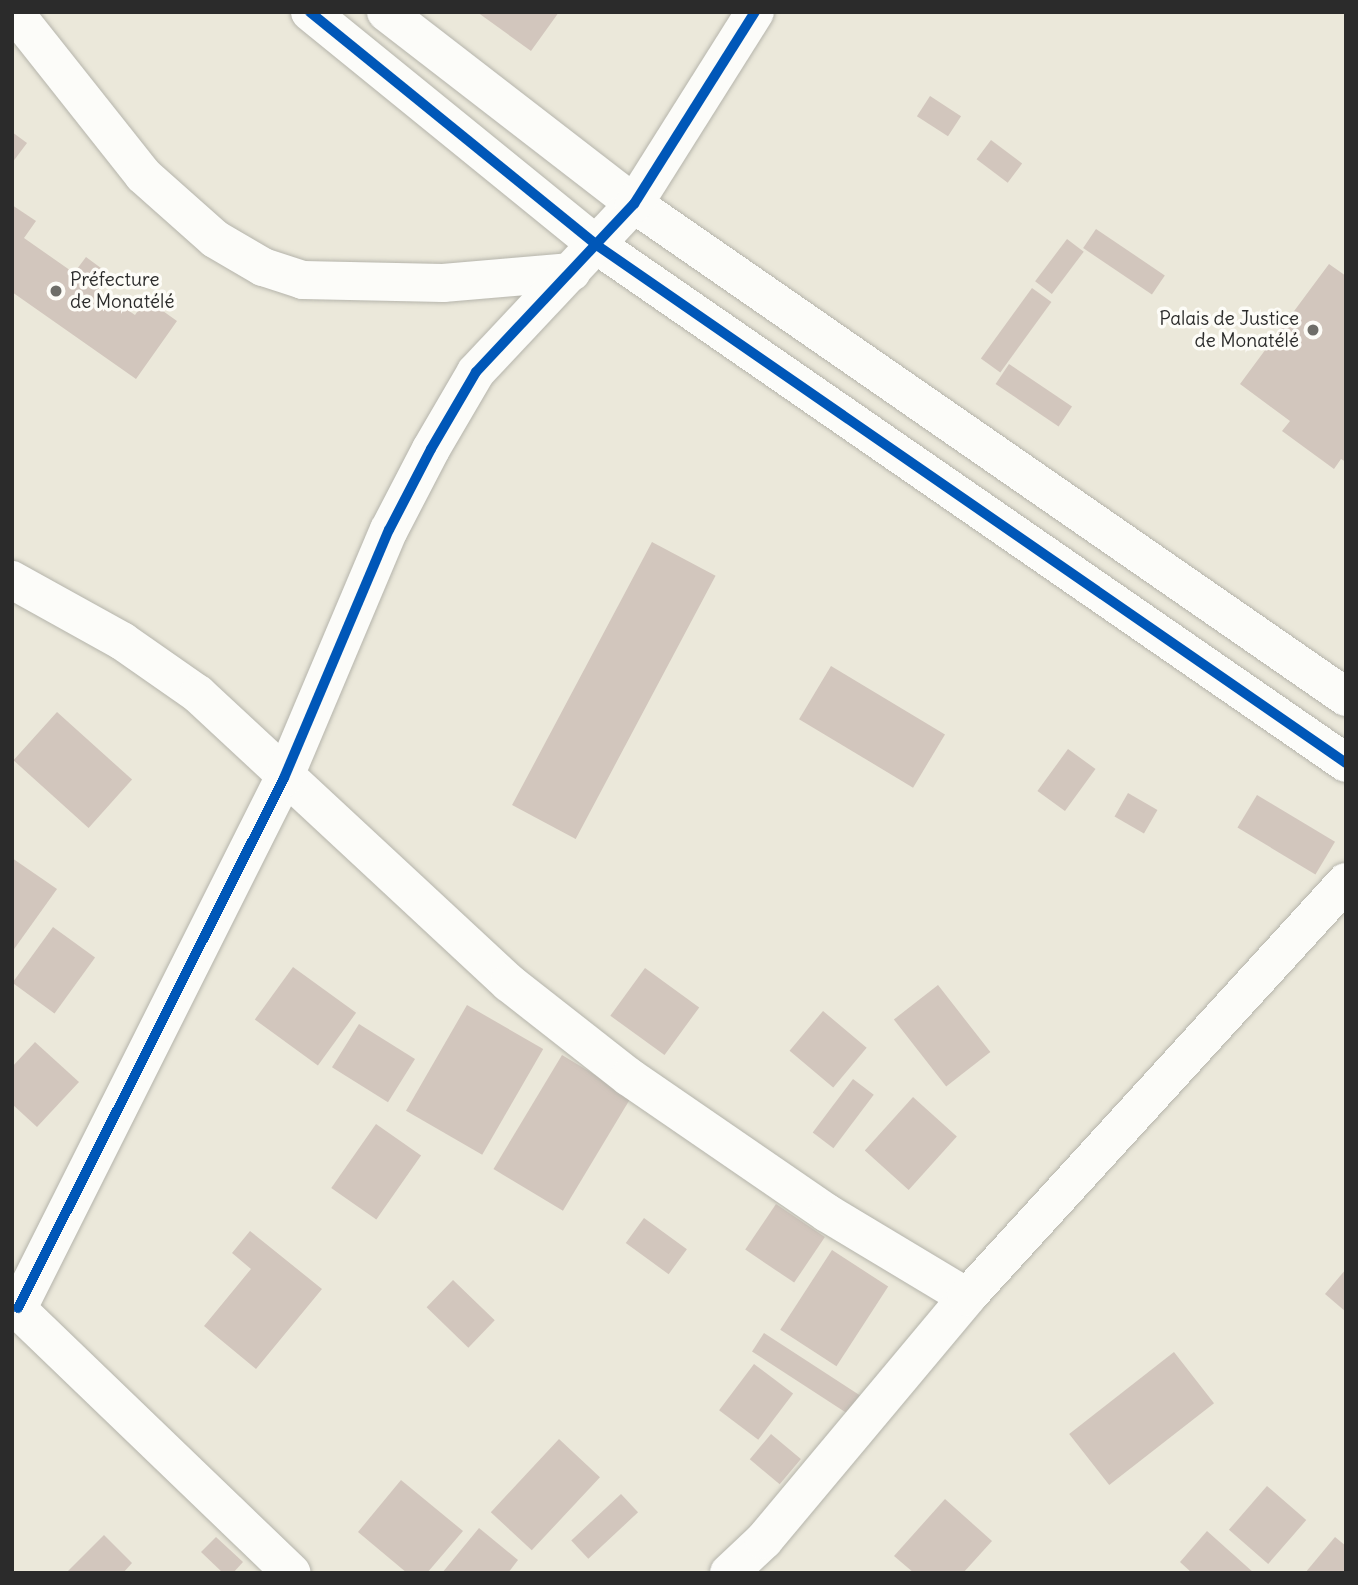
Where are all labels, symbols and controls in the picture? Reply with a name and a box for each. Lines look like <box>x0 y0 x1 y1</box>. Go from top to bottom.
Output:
place label: Préfecture de Monatélé <box>70 269 175 313</box>
marker: Préfecture de Monatélé <box>48 283 64 299</box>
place label: Palais de Justice de Monatélé <box>1159 308 1299 352</box>
marker: Palais de Justice de Monatélé <box>1305 322 1321 338</box>

